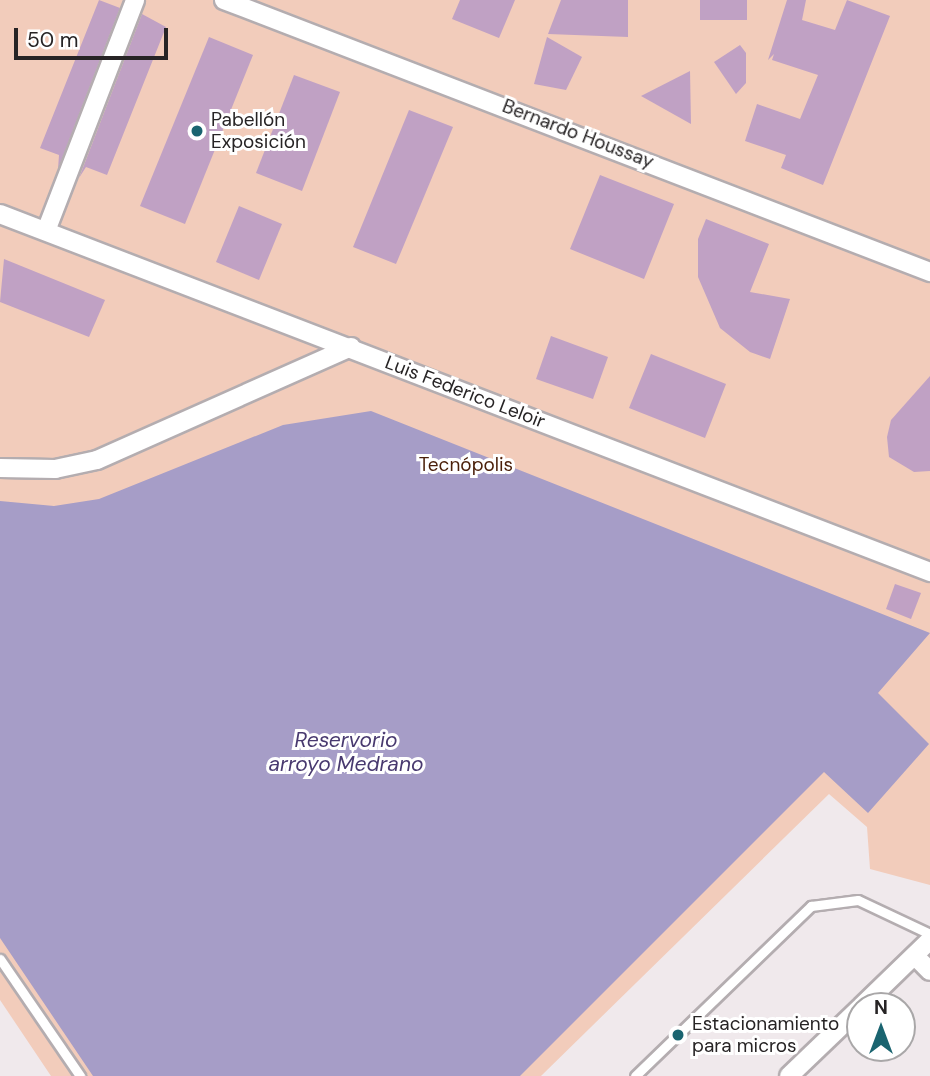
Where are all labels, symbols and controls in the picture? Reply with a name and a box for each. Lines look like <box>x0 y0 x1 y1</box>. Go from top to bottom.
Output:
scale bar <box>18 14 172 58</box>
text: 50 m <box>27 26 78 54</box>
street label: Bernardo Houssay <box>499 95 657 173</box>
place label: Pabellón Exposición <box>211 109 306 153</box>
marker: Pabellón Exposición <box>189 123 205 139</box>
street label: Luis Federico Leloir <box>382 351 548 433</box>
park label: Tecnópolis <box>419 454 513 476</box>
water label: Reservorio arroyo Medrano <box>269 727 423 777</box>
north arrow <box>846 992 916 1062</box>
text: N <box>874 995 888 1020</box>
place label: Estacionamiento para micros <box>692 1013 839 1057</box>
marker: Estacionamiento para micros <box>670 1027 686 1043</box>

